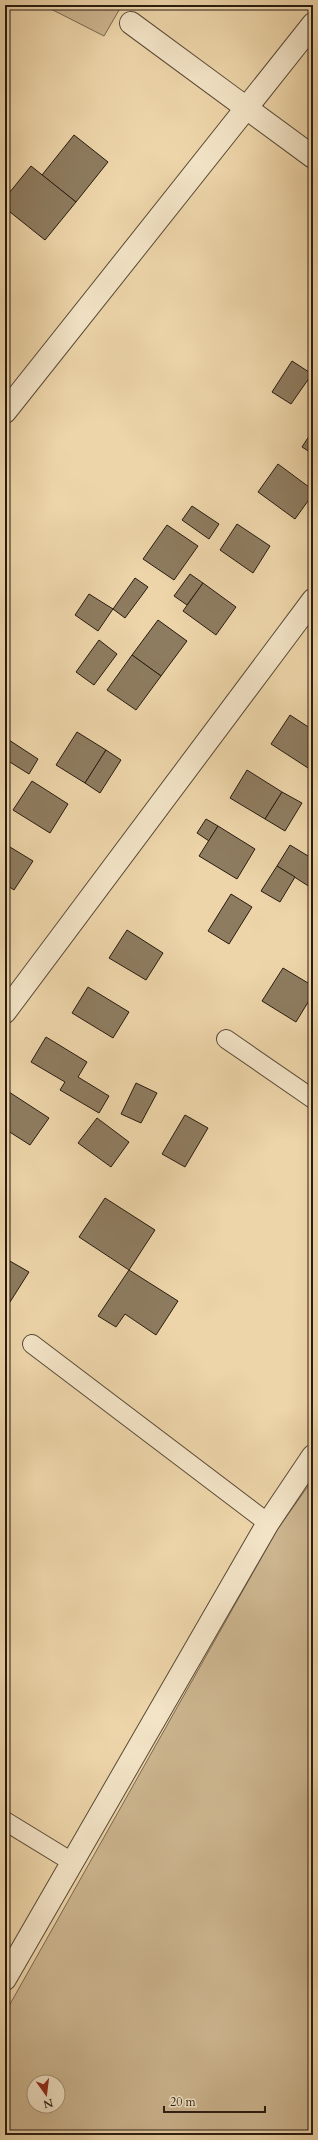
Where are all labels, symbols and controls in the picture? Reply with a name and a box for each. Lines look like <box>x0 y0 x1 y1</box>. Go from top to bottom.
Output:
north arrow <box>26 2074 66 2114</box>
scale bar <box>164 2088 265 2114</box>
text: 20 m <box>170 2094 197 2110</box>
text: N <box>41 2095 55 2112</box>

